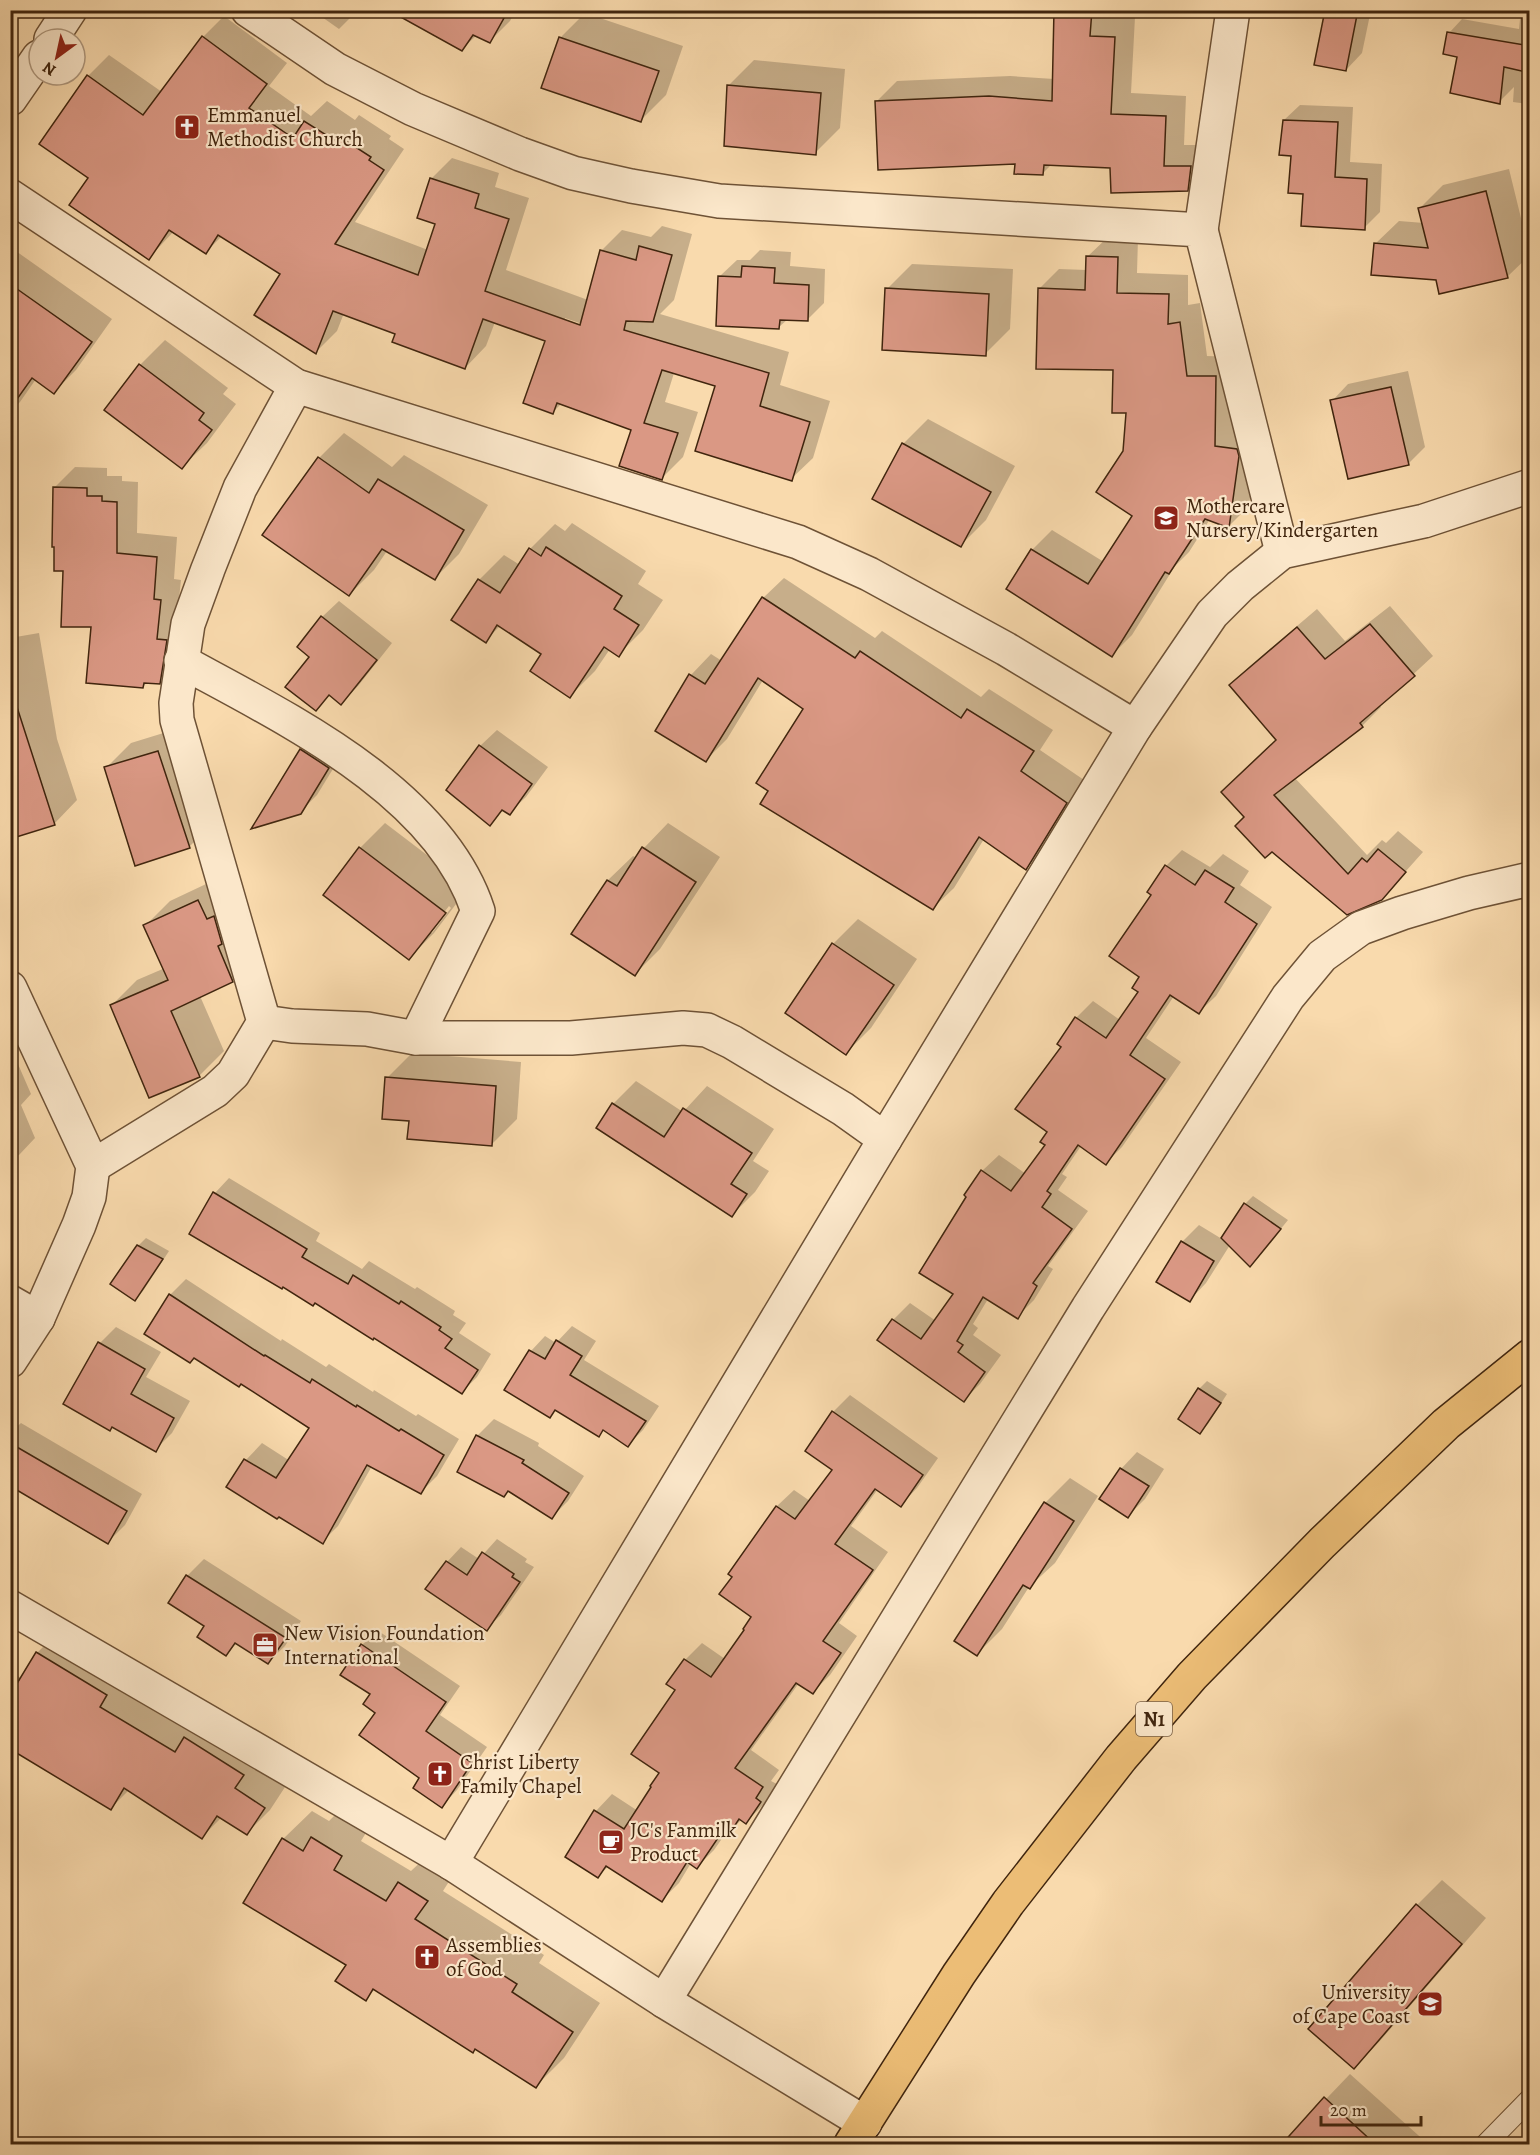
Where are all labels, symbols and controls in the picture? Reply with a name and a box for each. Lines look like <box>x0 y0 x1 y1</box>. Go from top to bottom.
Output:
north arrow <box>27 27 87 87</box>
text: N <box>38 56 60 81</box>
place label: Emmanuel Methodist Church <box>207 101 363 153</box>
church icon: Emmanuel Methodist Church <box>172 112 202 142</box>
place label: Mothercare Nursery/Kindergarten <box>1186 492 1378 544</box>
school or university icon: Mothercare Nursery/Kindergarten <box>1151 503 1181 533</box>
place label: New Vision Foundation International <box>284 1619 484 1671</box>
office icon: New Vision Foundation International <box>250 1630 280 1660</box>
road number: N1 <box>1136 1702 1172 1736</box>
place label: Christ Liberty Family Chapel <box>460 1748 581 1800</box>
church icon: Christ Liberty Family Chapel <box>425 1759 455 1789</box>
place label: JC's Fanmilk Product <box>630 1816 737 1868</box>
cafe icon: JC's Fanmilk Product <box>596 1827 626 1857</box>
place label: Assemblies of God <box>445 1931 542 1983</box>
church icon: Assemblies of God <box>412 1942 442 1972</box>
place label: University of Cape Coast <box>1293 1978 1411 2030</box>
school or university icon: University of Cape Coast <box>1415 1989 1445 2019</box>
scale bar <box>1321 2089 1422 2127</box>
text: 20 m <box>1330 2098 1367 2122</box>

